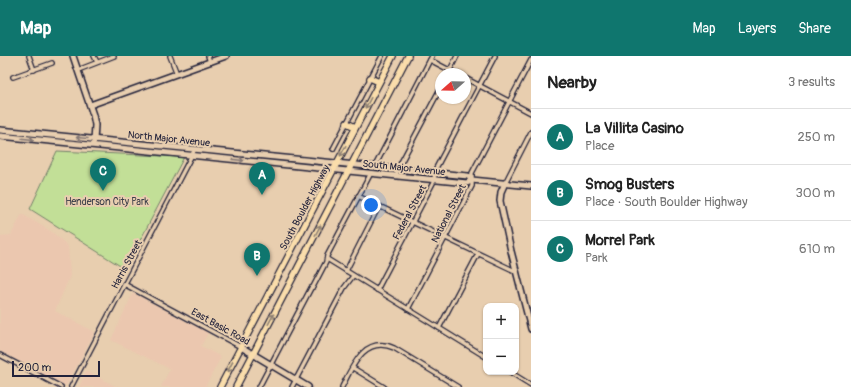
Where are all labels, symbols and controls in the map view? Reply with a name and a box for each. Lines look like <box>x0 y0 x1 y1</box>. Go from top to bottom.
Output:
text: Map <box>20 16 51 40</box>
text: Map <box>693 20 716 37</box>
text: Layers <box>738 20 776 37</box>
text: Share <box>798 20 831 37</box>
north arrow <box>435 68 471 104</box>
text: Nearby <box>547 72 596 93</box>
text: 3 results <box>788 74 835 90</box>
one-way arrow <box>364 97 371 109</box>
text: La Villita Casino <box>585 119 684 138</box>
street label: North Major Avenue <box>127 129 211 149</box>
text: A <box>556 129 564 145</box>
text: 250 m <box>797 129 835 145</box>
one-way arrow <box>75 134 88 141</box>
one-way arrow <box>21 135 34 142</box>
text: Place <box>585 138 614 154</box>
one-way arrow <box>339 145 346 157</box>
one-way arrow <box>232 156 245 163</box>
pin: C <box>90 158 116 191</box>
street label: South Major Avenue <box>362 158 446 178</box>
pin: A <box>249 162 275 195</box>
street label: South Boulder Highway <box>277 162 333 252</box>
text: Smog Busters <box>585 175 674 194</box>
street label: National Street <box>429 181 469 245</box>
street label: Federal Street <box>390 182 430 242</box>
text: B <box>556 185 564 201</box>
text: 300 m <box>796 185 835 201</box>
text: Place · South Boulder Highway <box>585 194 747 210</box>
your location <box>361 195 381 215</box>
park label: Henderson City Park <box>65 196 149 208</box>
one-way arrow <box>314 224 322 236</box>
text: Morrel Park <box>585 231 655 250</box>
street label: Harris Street <box>109 237 145 291</box>
text: C <box>556 241 564 257</box>
text: 610 m <box>799 241 835 257</box>
pin: B <box>244 243 270 276</box>
text: Park <box>585 250 608 266</box>
map controls <box>483 303 519 375</box>
button: + <box>483 303 519 339</box>
street label: East Basic Road <box>189 306 252 348</box>
one-way arrow <box>268 313 275 325</box>
button: − <box>483 339 519 375</box>
scale bar <box>12 359 100 378</box>
text: 200 m <box>18 361 51 374</box>
one-way arrow <box>226 361 233 373</box>

